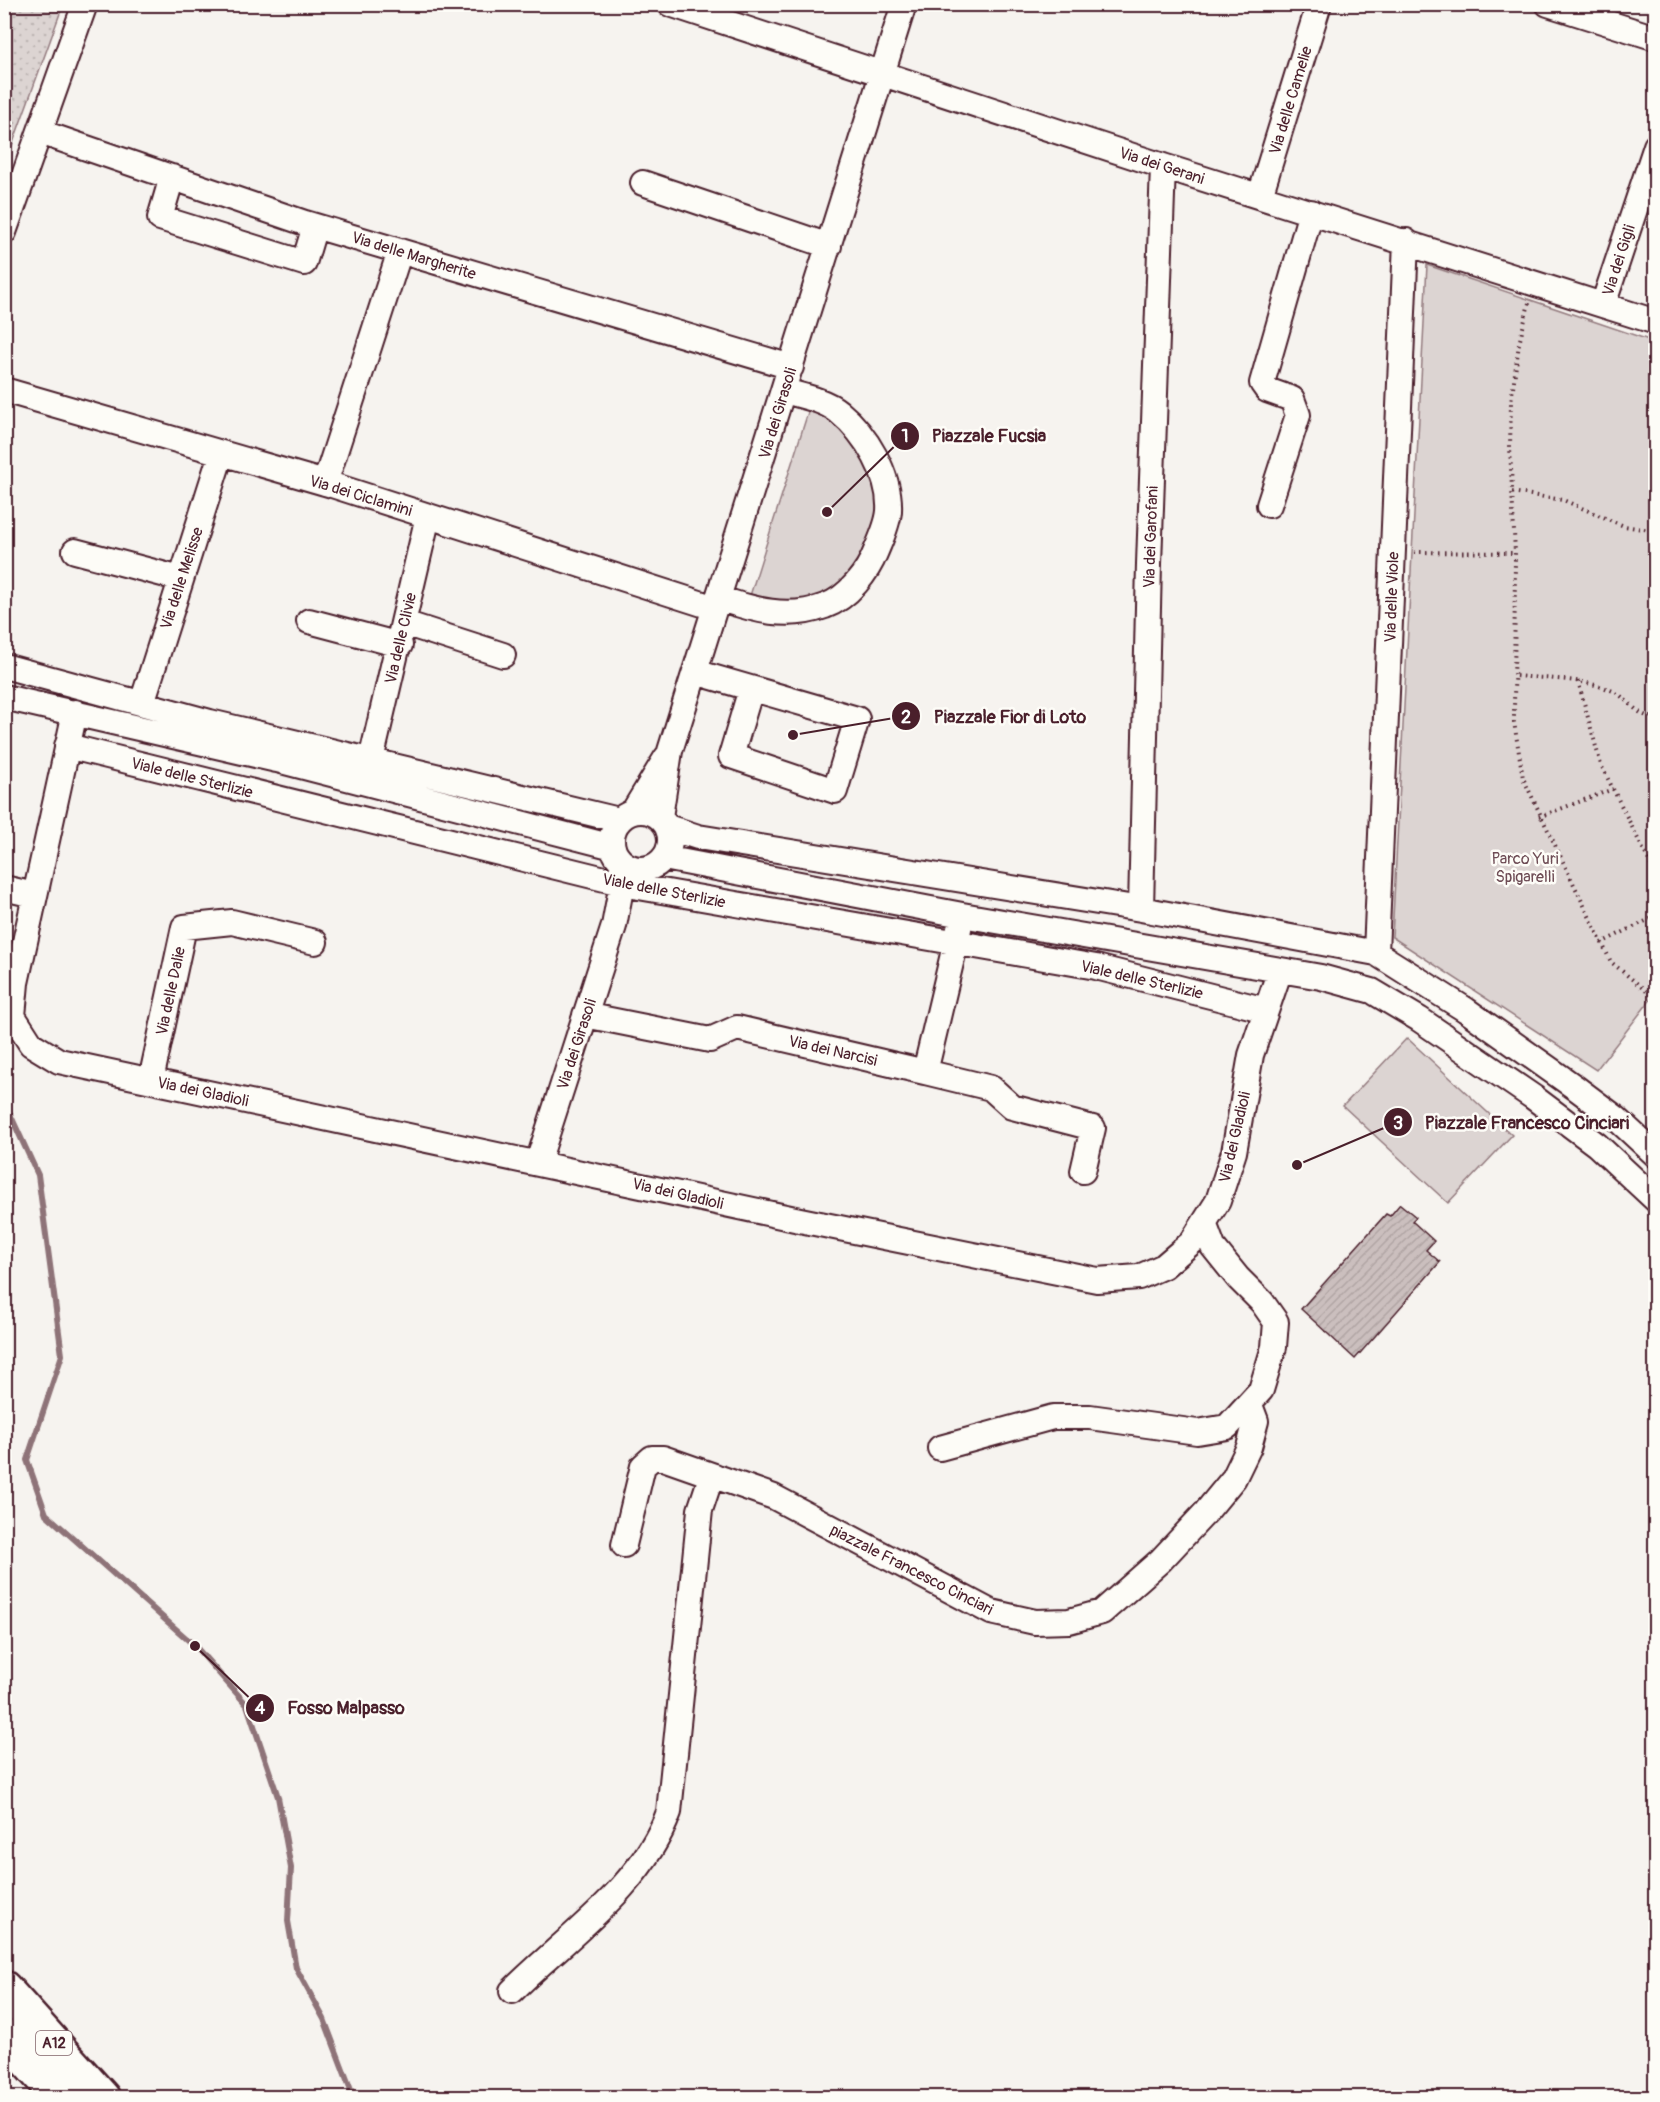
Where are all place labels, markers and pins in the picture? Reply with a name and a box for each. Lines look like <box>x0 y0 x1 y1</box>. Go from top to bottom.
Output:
callout: Piazzale Fucsia <box>890 418 1059 454</box>
callout: Piazzale Fior di Loto <box>891 698 1098 734</box>
callout: Piazzale Francesco Cinciari <box>1383 1104 1641 1140</box>
callout: Fosso Malpasso <box>245 1690 417 1726</box>

